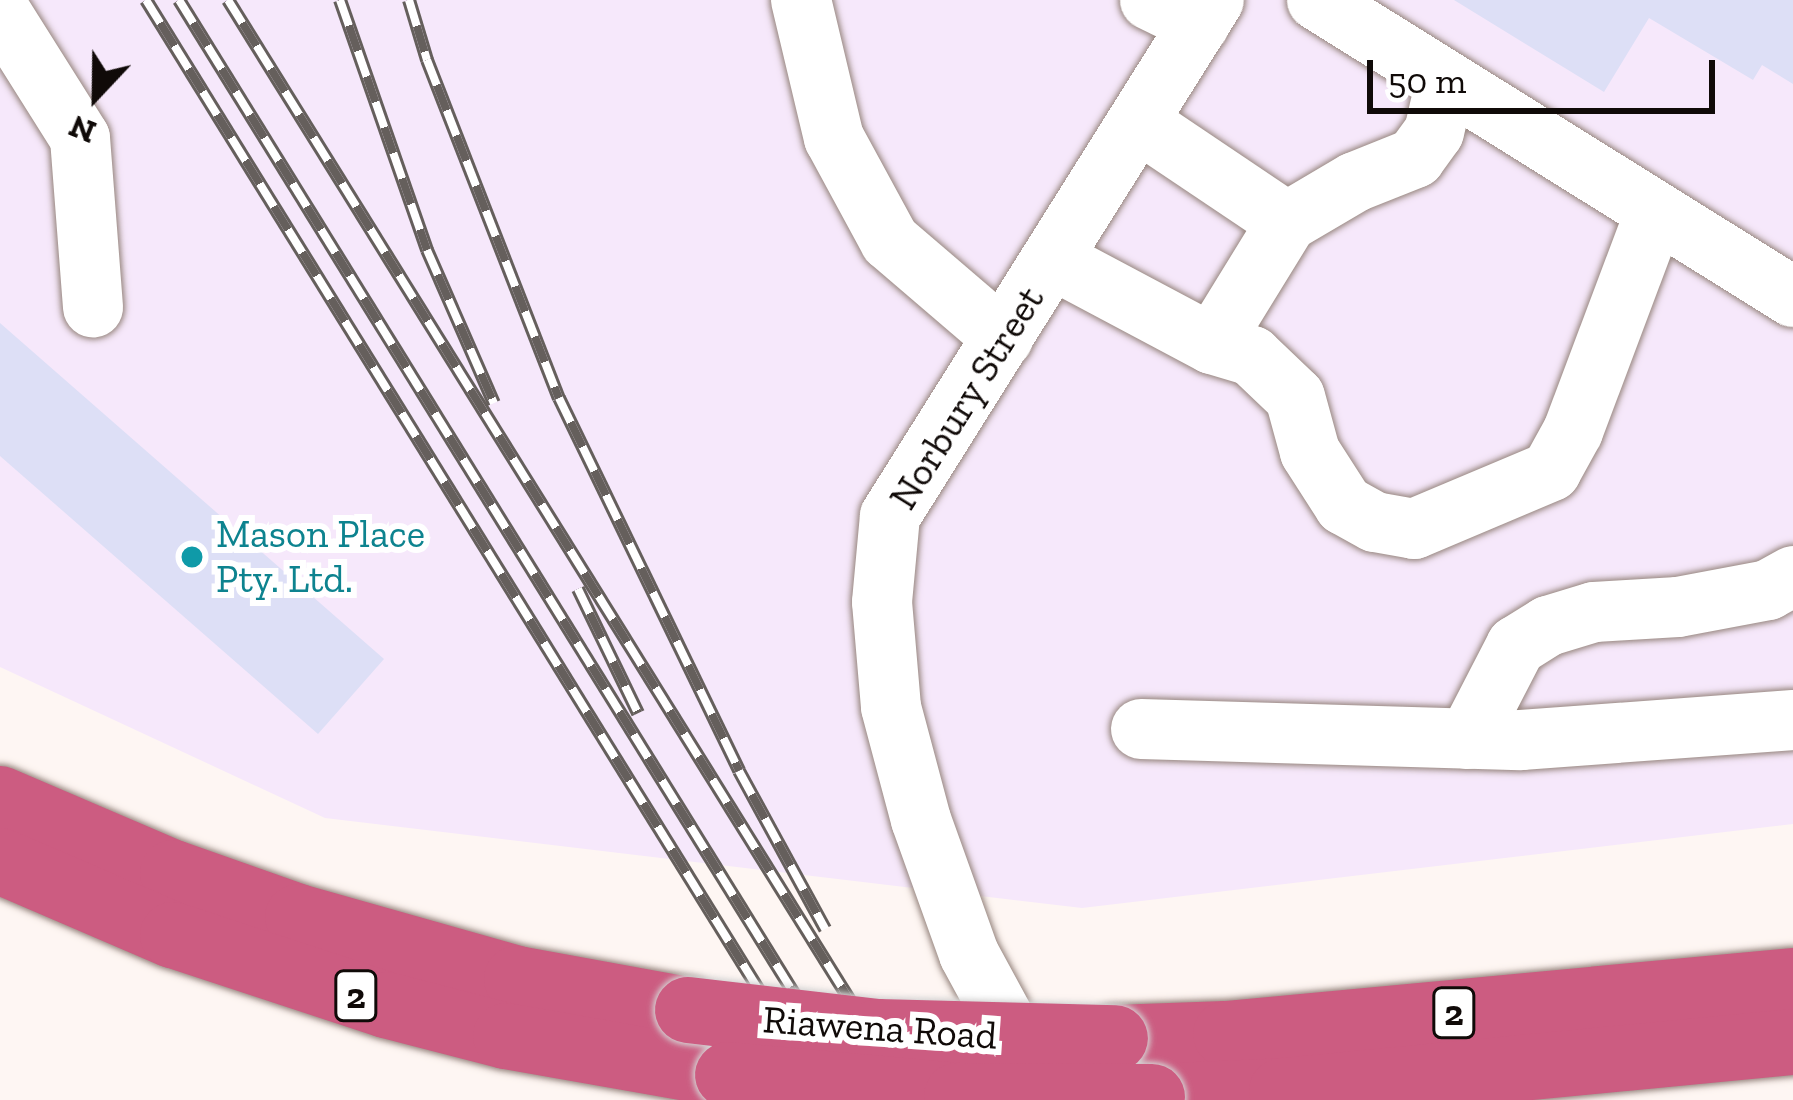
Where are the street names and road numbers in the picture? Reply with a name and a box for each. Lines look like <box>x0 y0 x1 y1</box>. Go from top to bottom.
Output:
street label: Norbury Street <box>880 277 1054 519</box>
road number: 2 <box>332 966 380 1026</box>
road number: 2 <box>1430 983 1478 1043</box>
street label: Riawena Road <box>761 996 999 1060</box>

